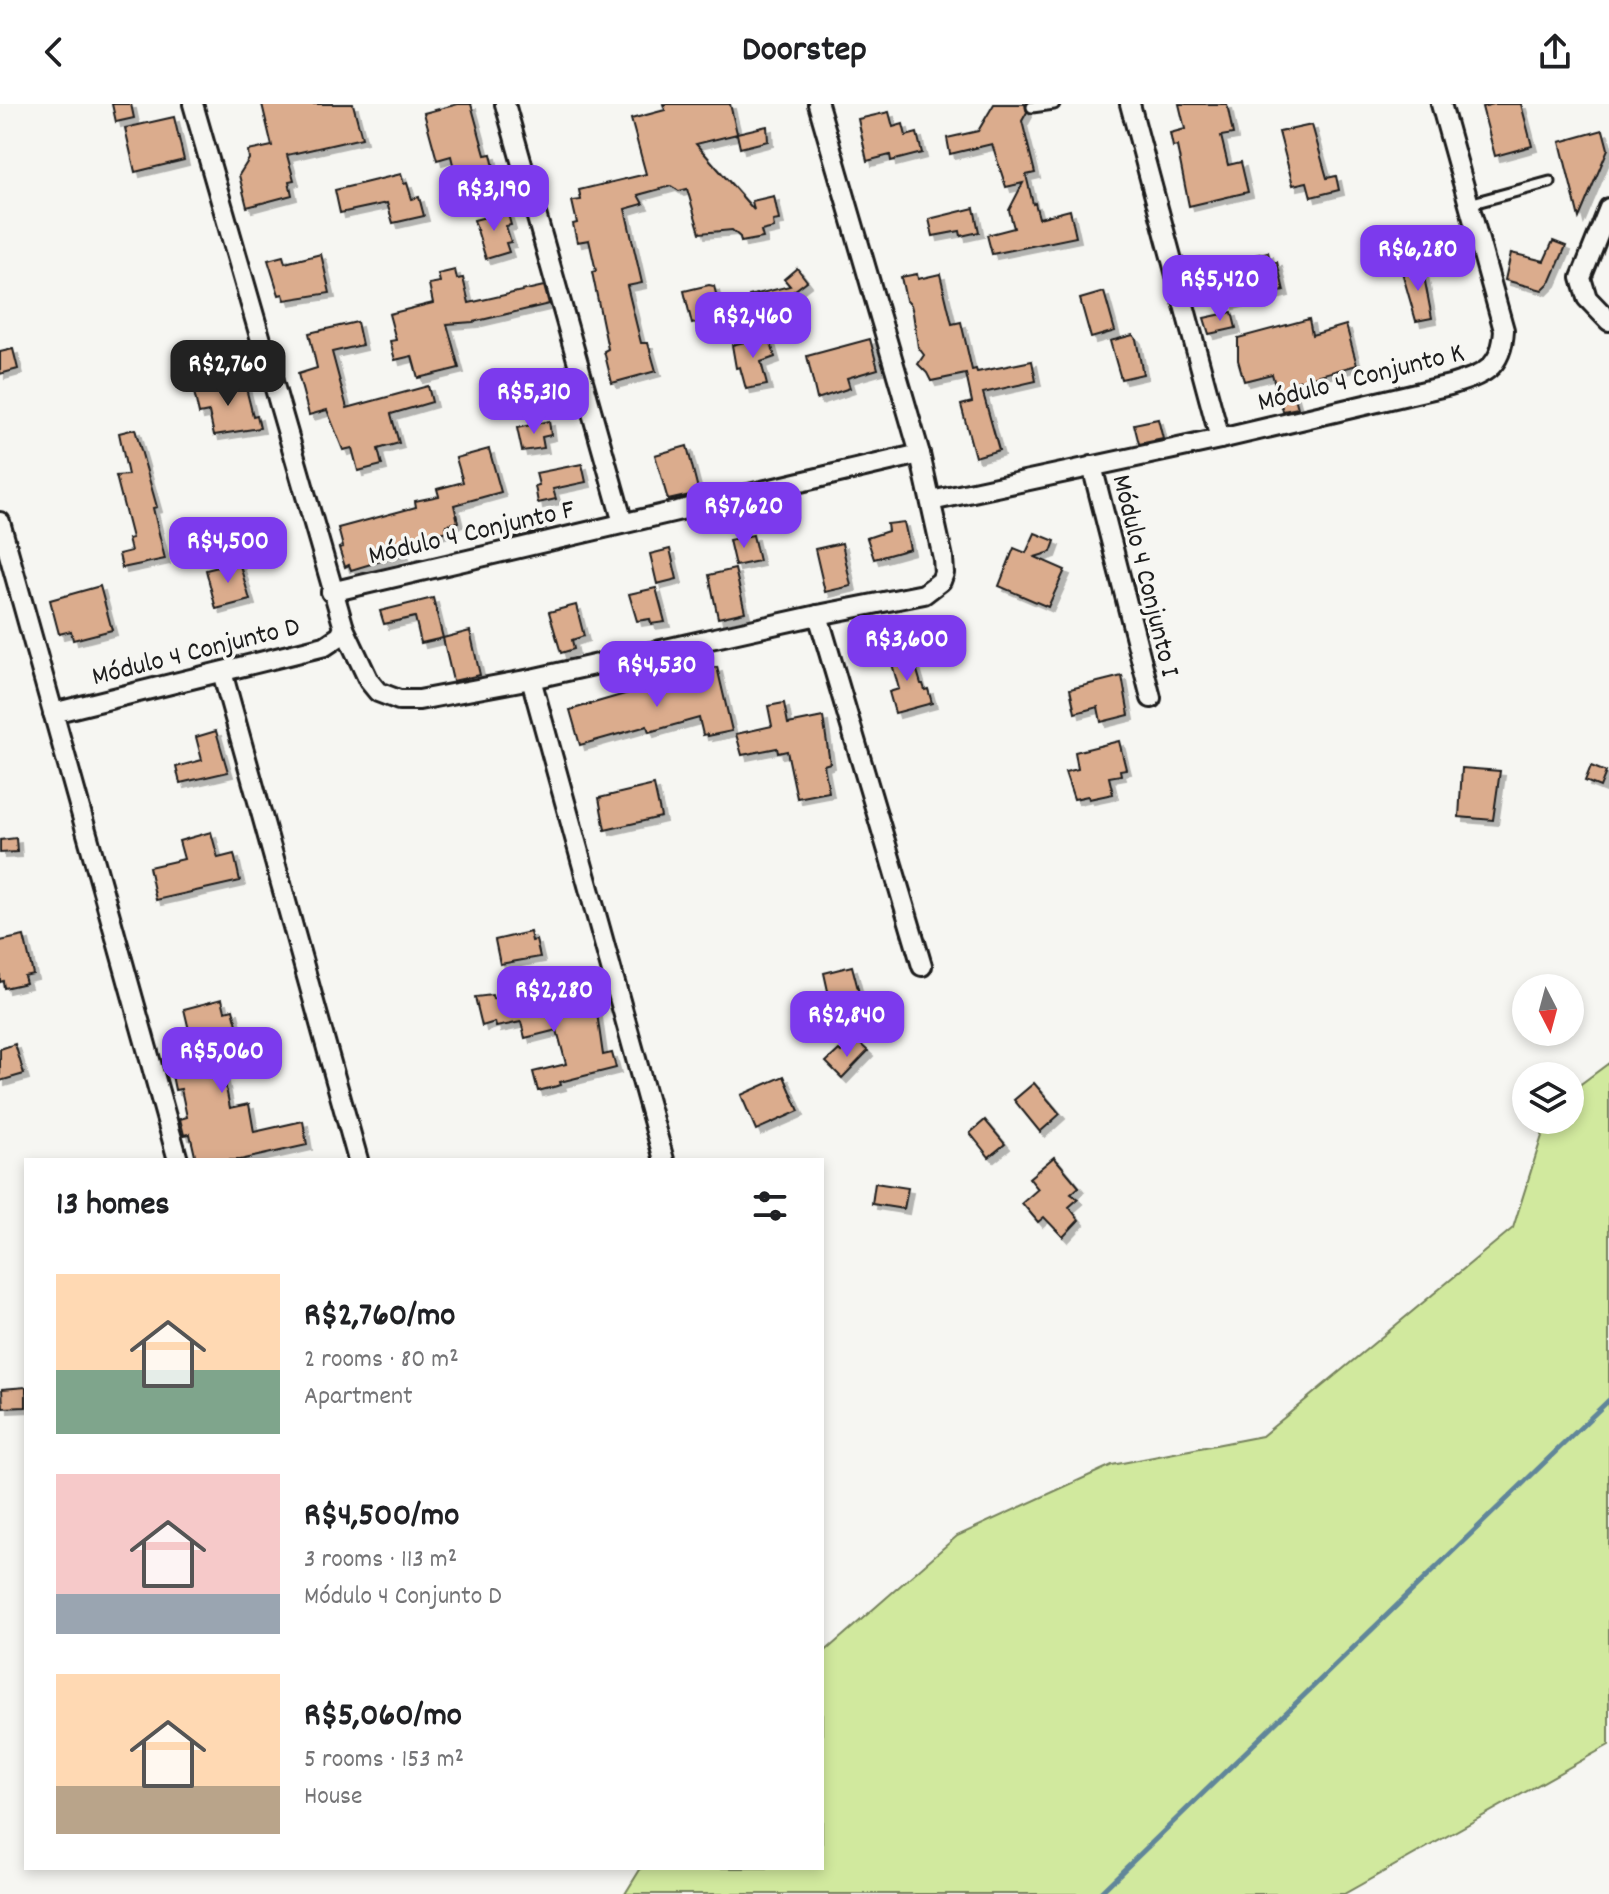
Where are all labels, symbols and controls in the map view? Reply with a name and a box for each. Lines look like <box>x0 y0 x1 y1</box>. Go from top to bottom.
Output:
text: Doorstep <box>742 26 867 78</box>
icon: back <box>32 30 76 74</box>
icon: share <box>1533 30 1577 74</box>
pin: R$3,190 <box>420 165 568 233</box>
text: R$3,190 <box>457 172 531 209</box>
pin: R$6,280 <box>1344 225 1492 293</box>
text: R$6,280 <box>1378 232 1458 269</box>
pin: R$5,420 <box>1146 255 1294 323</box>
text: R$5,420 <box>1180 262 1260 299</box>
pin: R$2,460 <box>679 292 827 360</box>
text: R$2,460 <box>713 299 793 336</box>
street label: Módulo 4 Conjunto K <box>1254 335 1469 425</box>
pin: R$2,760 <box>154 340 302 408</box>
text: R$2,760 <box>188 347 268 384</box>
pin: R$5,310 <box>460 368 608 436</box>
text: R$5,310 <box>497 375 571 412</box>
street label: Módulo 4 Conjunto I <box>1099 471 1188 682</box>
pin: R$7,620 <box>670 482 818 550</box>
text: R$7,620 <box>704 489 784 526</box>
street label: Módulo 4 Conjunto F <box>365 492 580 578</box>
pin: R$4,500 <box>154 517 302 585</box>
text: R$4,500 <box>187 524 269 561</box>
street label: Módulo 4 Conjunto D <box>88 609 304 699</box>
pin: R$3,600 <box>833 615 981 683</box>
text: R$3,600 <box>865 622 949 659</box>
pin: R$4,530 <box>583 641 731 709</box>
text: R$4,530 <box>617 648 697 685</box>
pin: R$2,280 <box>480 966 628 1034</box>
text: R$2,280 <box>515 973 593 1010</box>
north arrow <box>1512 974 1584 1046</box>
map controls <box>1512 974 1584 1134</box>
pin: R$2,840 <box>773 991 921 1059</box>
text: R$2,840 <box>808 998 886 1035</box>
pin: R$5,060 <box>148 1027 296 1095</box>
text: R$5,060 <box>180 1034 264 1071</box>
button: layers <box>1512 1062 1584 1134</box>
text: 13 homes <box>56 1182 170 1231</box>
icon: filters <box>748 1184 792 1228</box>
text: R$2,760/mo <box>304 1293 456 1342</box>
icon: home <box>120 1306 216 1402</box>
text: 2 rooms · 80 m² <box>304 1342 459 1379</box>
text: Apartment <box>304 1379 413 1416</box>
text: R$4,500/mo <box>304 1493 459 1542</box>
icon: home <box>120 1506 216 1602</box>
text: 3 rooms · 113 m² <box>304 1542 457 1579</box>
text: Módulo 4 Conjunto D <box>304 1579 502 1616</box>
text: R$5,060/mo <box>304 1693 462 1742</box>
icon: home <box>120 1706 216 1802</box>
text: 5 rooms · 153 m² <box>304 1742 464 1779</box>
text: House <box>304 1779 362 1816</box>

